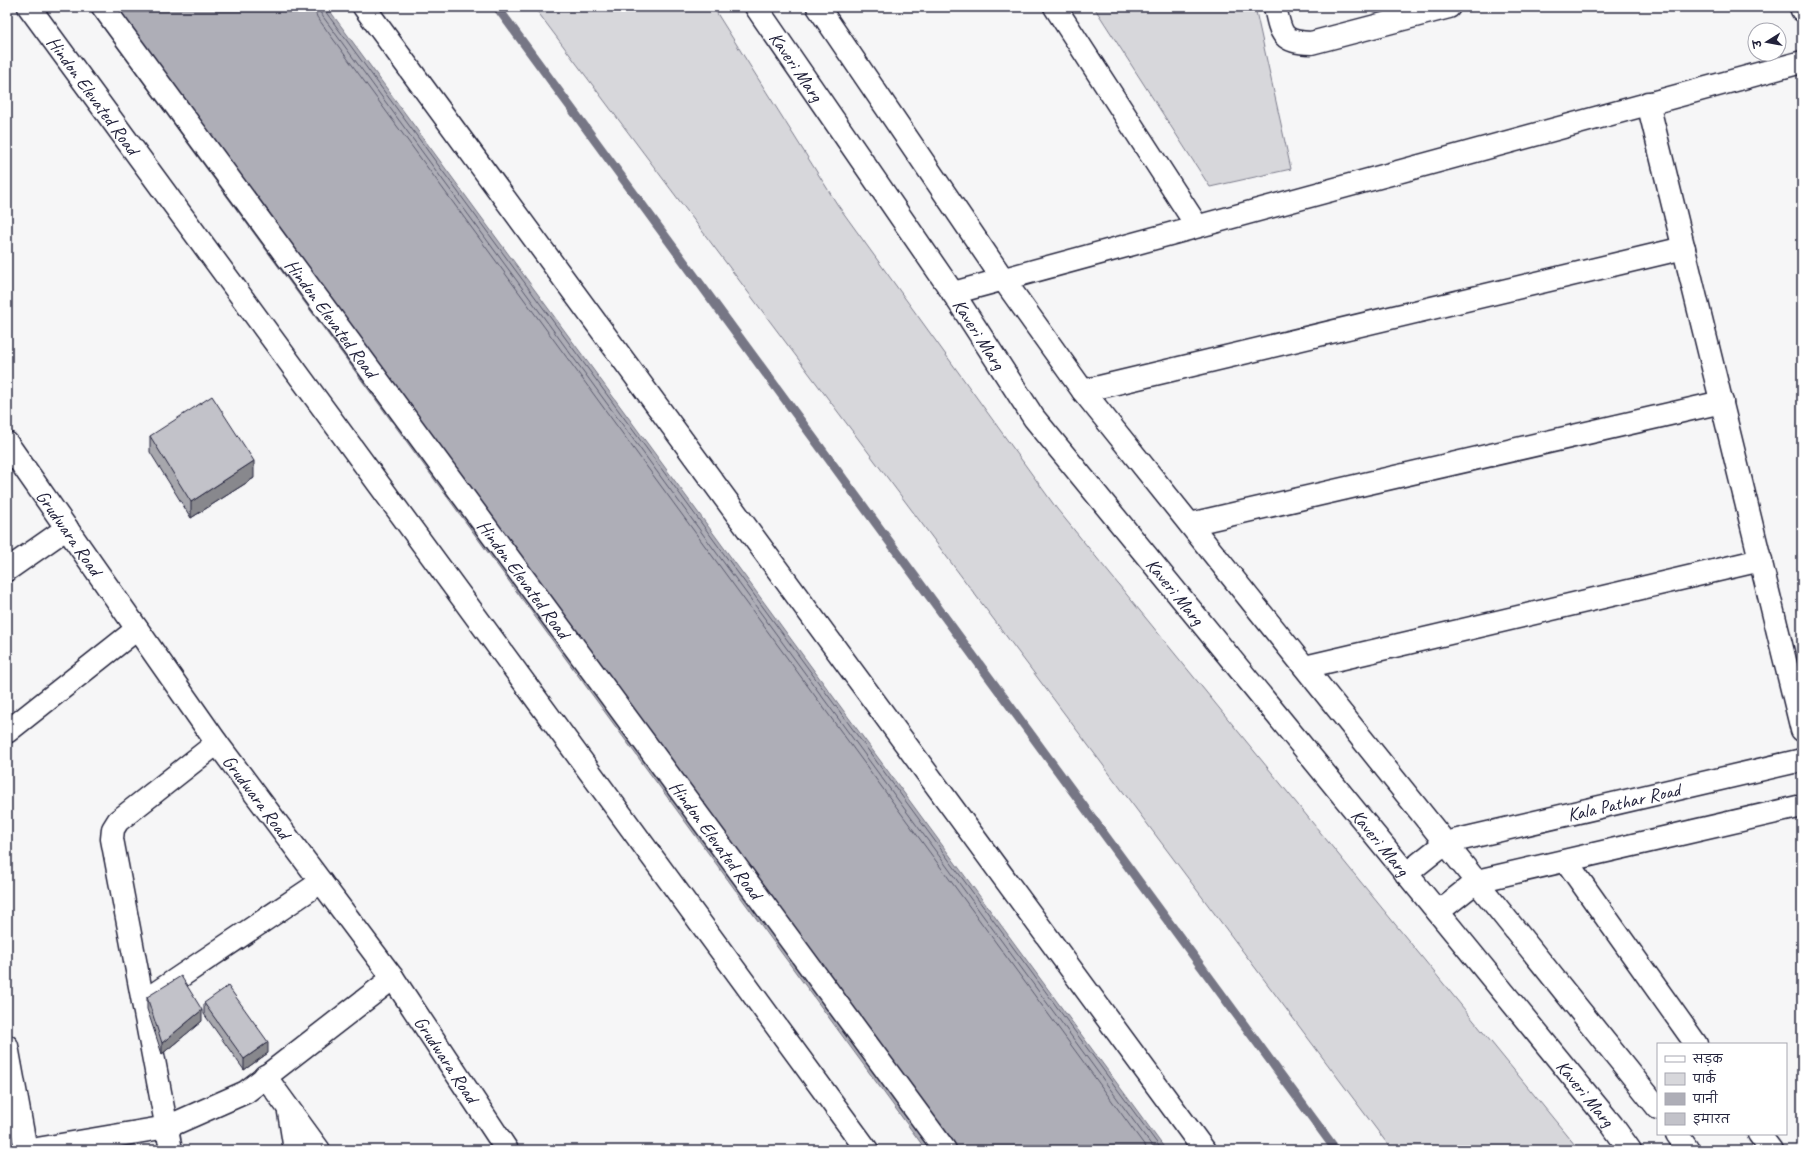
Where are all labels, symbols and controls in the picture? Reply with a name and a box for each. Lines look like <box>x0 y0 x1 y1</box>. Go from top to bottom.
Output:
north arrow <box>1747 22 1787 62</box>
street label: Kaveri Marg <box>764 27 829 108</box>
street label: Hindon Elevated Road <box>41 31 146 163</box>
text: उ <box>1749 37 1765 50</box>
street label: Hindon Elevated Road <box>279 254 385 385</box>
street label: Kaveri Marg <box>947 294 1011 375</box>
street label: Grudwara Road <box>30 485 109 583</box>
street label: Hindon Elevated Road <box>472 515 577 646</box>
street label: Kaveri Marg <box>1140 553 1210 631</box>
street label: Grudwara Road <box>217 750 298 847</box>
street label: Hindon Elevated Road <box>664 776 769 907</box>
street label: Kala Pathar Road <box>1565 777 1686 827</box>
street label: Kaveri Marg <box>1345 804 1415 882</box>
street label: Grudwara Road <box>408 1012 485 1110</box>
legend <box>1657 1043 1787 1135</box>
text: सड़क <box>1692 1051 1724 1067</box>
street label: Kaveri Marg <box>1550 1055 1620 1133</box>
text: पार्क <box>1692 1069 1717 1087</box>
text: पानी <box>1692 1090 1718 1107</box>
text: इमारत <box>1693 1111 1731 1127</box>

